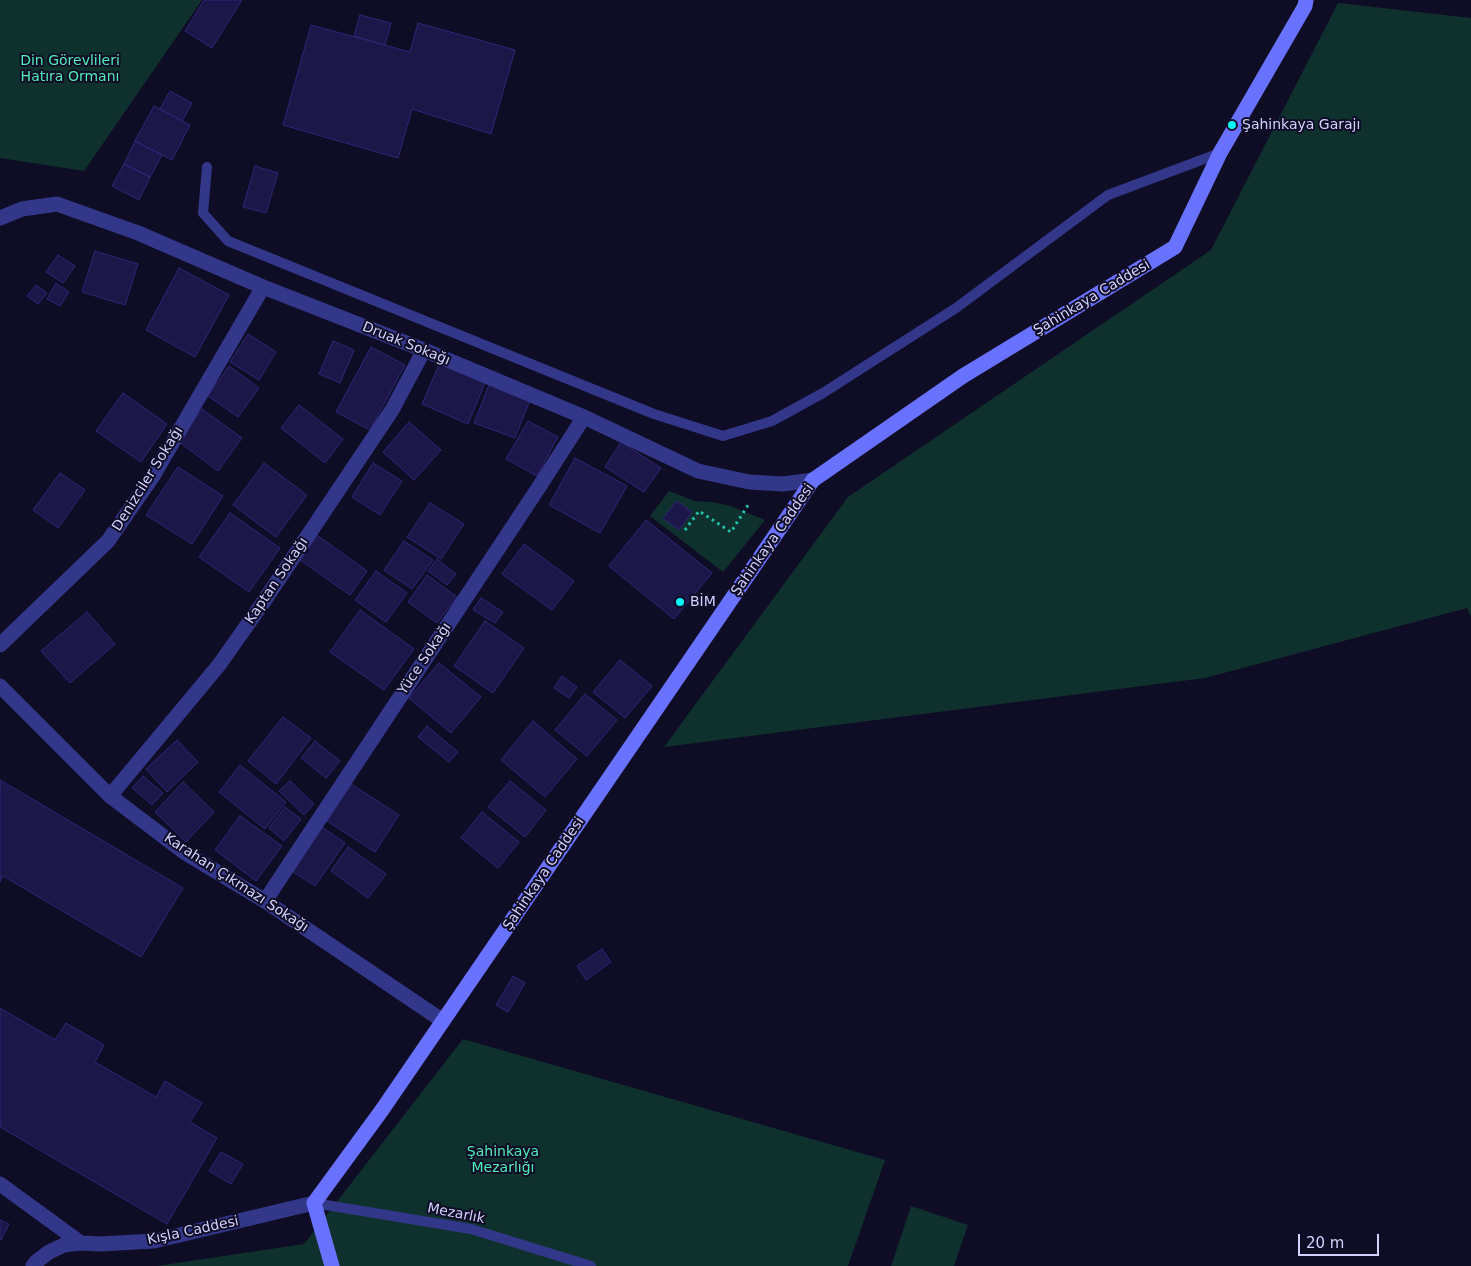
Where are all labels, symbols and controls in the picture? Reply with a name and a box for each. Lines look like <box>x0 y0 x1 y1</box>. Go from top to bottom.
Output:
park label: Din Görevlileri Hatıra Ormanı <box>20 53 120 85</box>
place label: Şahinkaya Garajı <box>1242 117 1360 133</box>
marker: Şahinkaya Garajı <box>1226 119 1238 131</box>
street label: Şahinkaya Caddesi <box>1031 257 1153 339</box>
street label: Druak Sokağı <box>360 319 452 369</box>
street label: Denizciler Sokağı <box>109 423 187 535</box>
street label: Şahinkaya Caddesi <box>728 481 818 599</box>
street label: Kaptan Sokağı <box>242 535 312 627</box>
place label: BİM <box>690 594 716 610</box>
marker: BİM <box>674 596 686 608</box>
street label: Yüce Sokağı <box>395 620 455 698</box>
street label: Şahinkaya Caddesi <box>500 814 588 934</box>
street label: Karahan Çıkmazı Sokağı <box>161 830 311 936</box>
park label: Şahinkaya Mezarlığı <box>467 1144 539 1176</box>
street label: Mezarlık <box>426 1200 486 1228</box>
street label: Kışla Caddesi <box>146 1213 240 1249</box>
scale bar <box>1301 1224 1382 1256</box>
text: 20 m <box>1306 1234 1344 1252</box>

